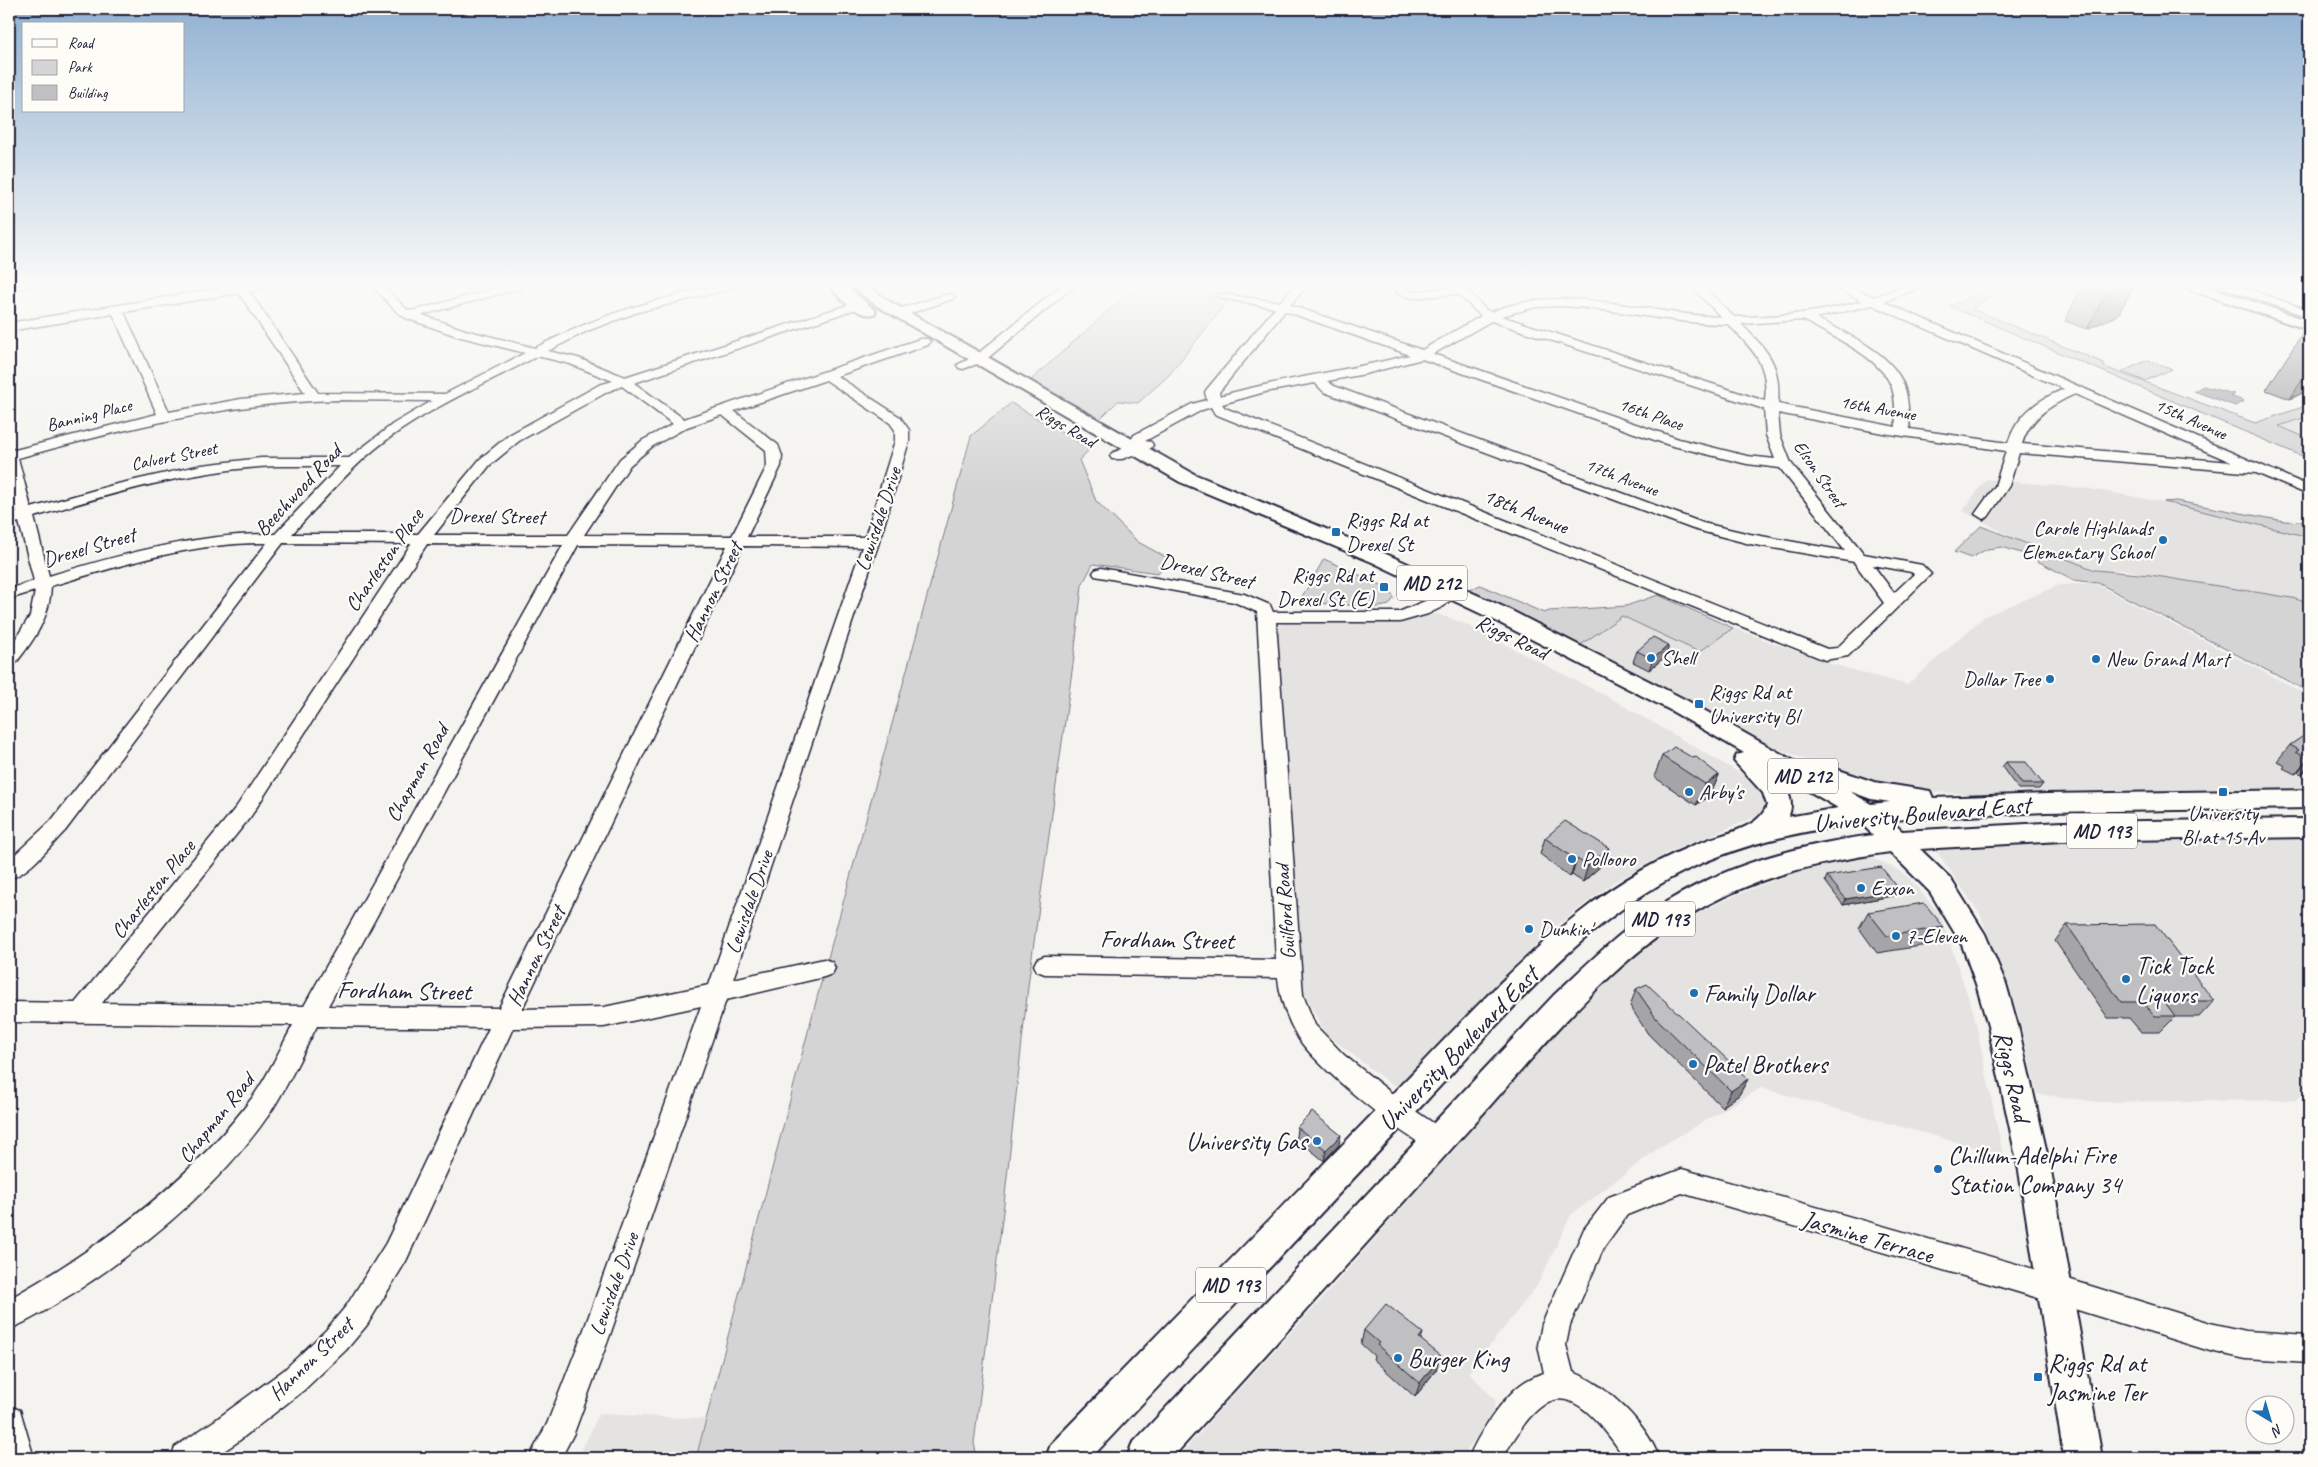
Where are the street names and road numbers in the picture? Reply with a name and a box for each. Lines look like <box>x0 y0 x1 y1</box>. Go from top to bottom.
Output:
street label: 16th Avenue <box>1839 391 1919 426</box>
street label: 16th Place <box>1616 393 1687 436</box>
street label: 15th Avenue <box>2152 393 2231 445</box>
street label: Banning Place <box>44 394 135 436</box>
street label: Riggs Road <box>1032 400 1102 454</box>
street label: Beechwood Road <box>249 436 350 541</box>
street label: Elson Street <box>1789 436 1853 514</box>
street label: Calvert Street <box>129 437 221 475</box>
street label: 17th Avenue <box>1583 453 1663 501</box>
street label: Lewisdale Drive <box>849 463 907 574</box>
street label: 18th Avenue <box>1480 482 1573 540</box>
street label: Drexel Street <box>449 502 548 530</box>
street label: Charleston Place <box>339 503 430 616</box>
street label: Drexel Street <box>40 521 141 573</box>
street label: Hannon Street <box>678 535 750 646</box>
street label: Drexel Street <box>1158 548 1259 595</box>
road number: MD 212 <box>1397 566 1467 600</box>
street label: Riggs Road <box>1472 608 1556 667</box>
street label: Chapman Road <box>380 716 456 826</box>
road number: MD 212 <box>1768 758 1838 794</box>
street label: University Boulevard East <box>1813 788 2035 839</box>
road number: MD 193 <box>2067 814 2137 848</box>
street label: Charleston Place <box>105 833 202 944</box>
street label: Lewisdale Drive <box>719 846 779 957</box>
street label: Guilford Road <box>1268 860 1301 960</box>
street label: Hannon Street <box>501 899 573 1010</box>
road number: MD 193 <box>1625 902 1695 936</box>
street label: Fordham Street <box>1100 923 1237 957</box>
street label: University Boulevard East <box>1372 957 1548 1138</box>
street label: Fordham Street <box>337 974 474 1008</box>
street label: Riggs Road <box>1986 1028 2039 1129</box>
street label: Chapman Road <box>172 1065 262 1168</box>
street label: Jasmine Terrace <box>1797 1203 1939 1271</box>
street label: Lewisdale Drive <box>583 1228 645 1339</box>
road number: MD 193 <box>1196 1268 1266 1302</box>
street label: Hannon Street <box>263 1310 361 1406</box>

